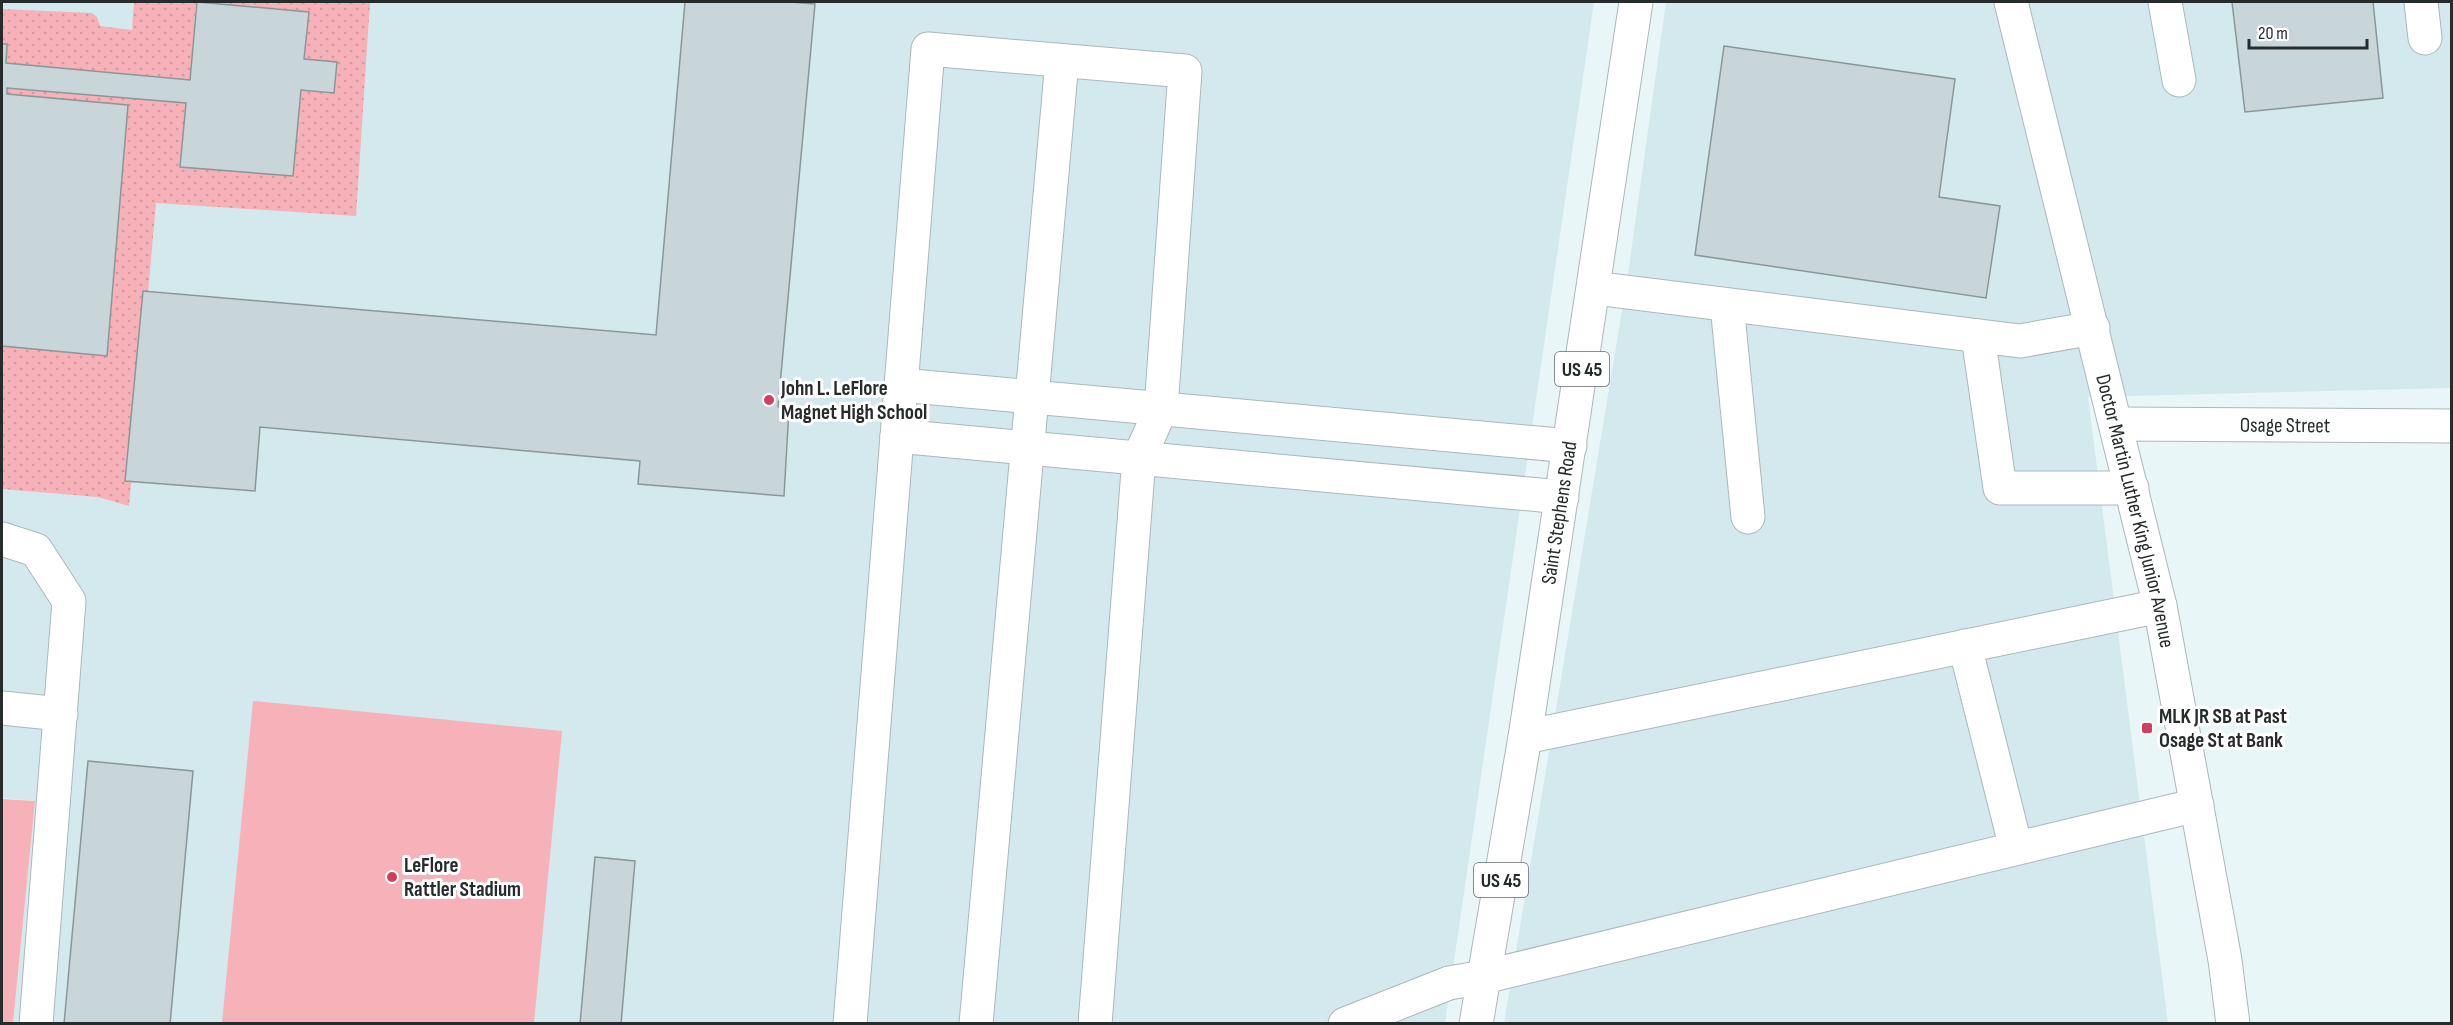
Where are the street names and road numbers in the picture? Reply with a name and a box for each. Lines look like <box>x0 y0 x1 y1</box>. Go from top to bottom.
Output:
road number: US 45 <box>1555 352 1609 386</box>
street label: Doctor Martin Luther King Junior Avenue <box>2090 372 2179 650</box>
street label: Osage Street <box>2240 413 2330 438</box>
street label: Saint Stephens Road <box>1536 439 1583 586</box>
road number: US 45 <box>1474 863 1528 897</box>

